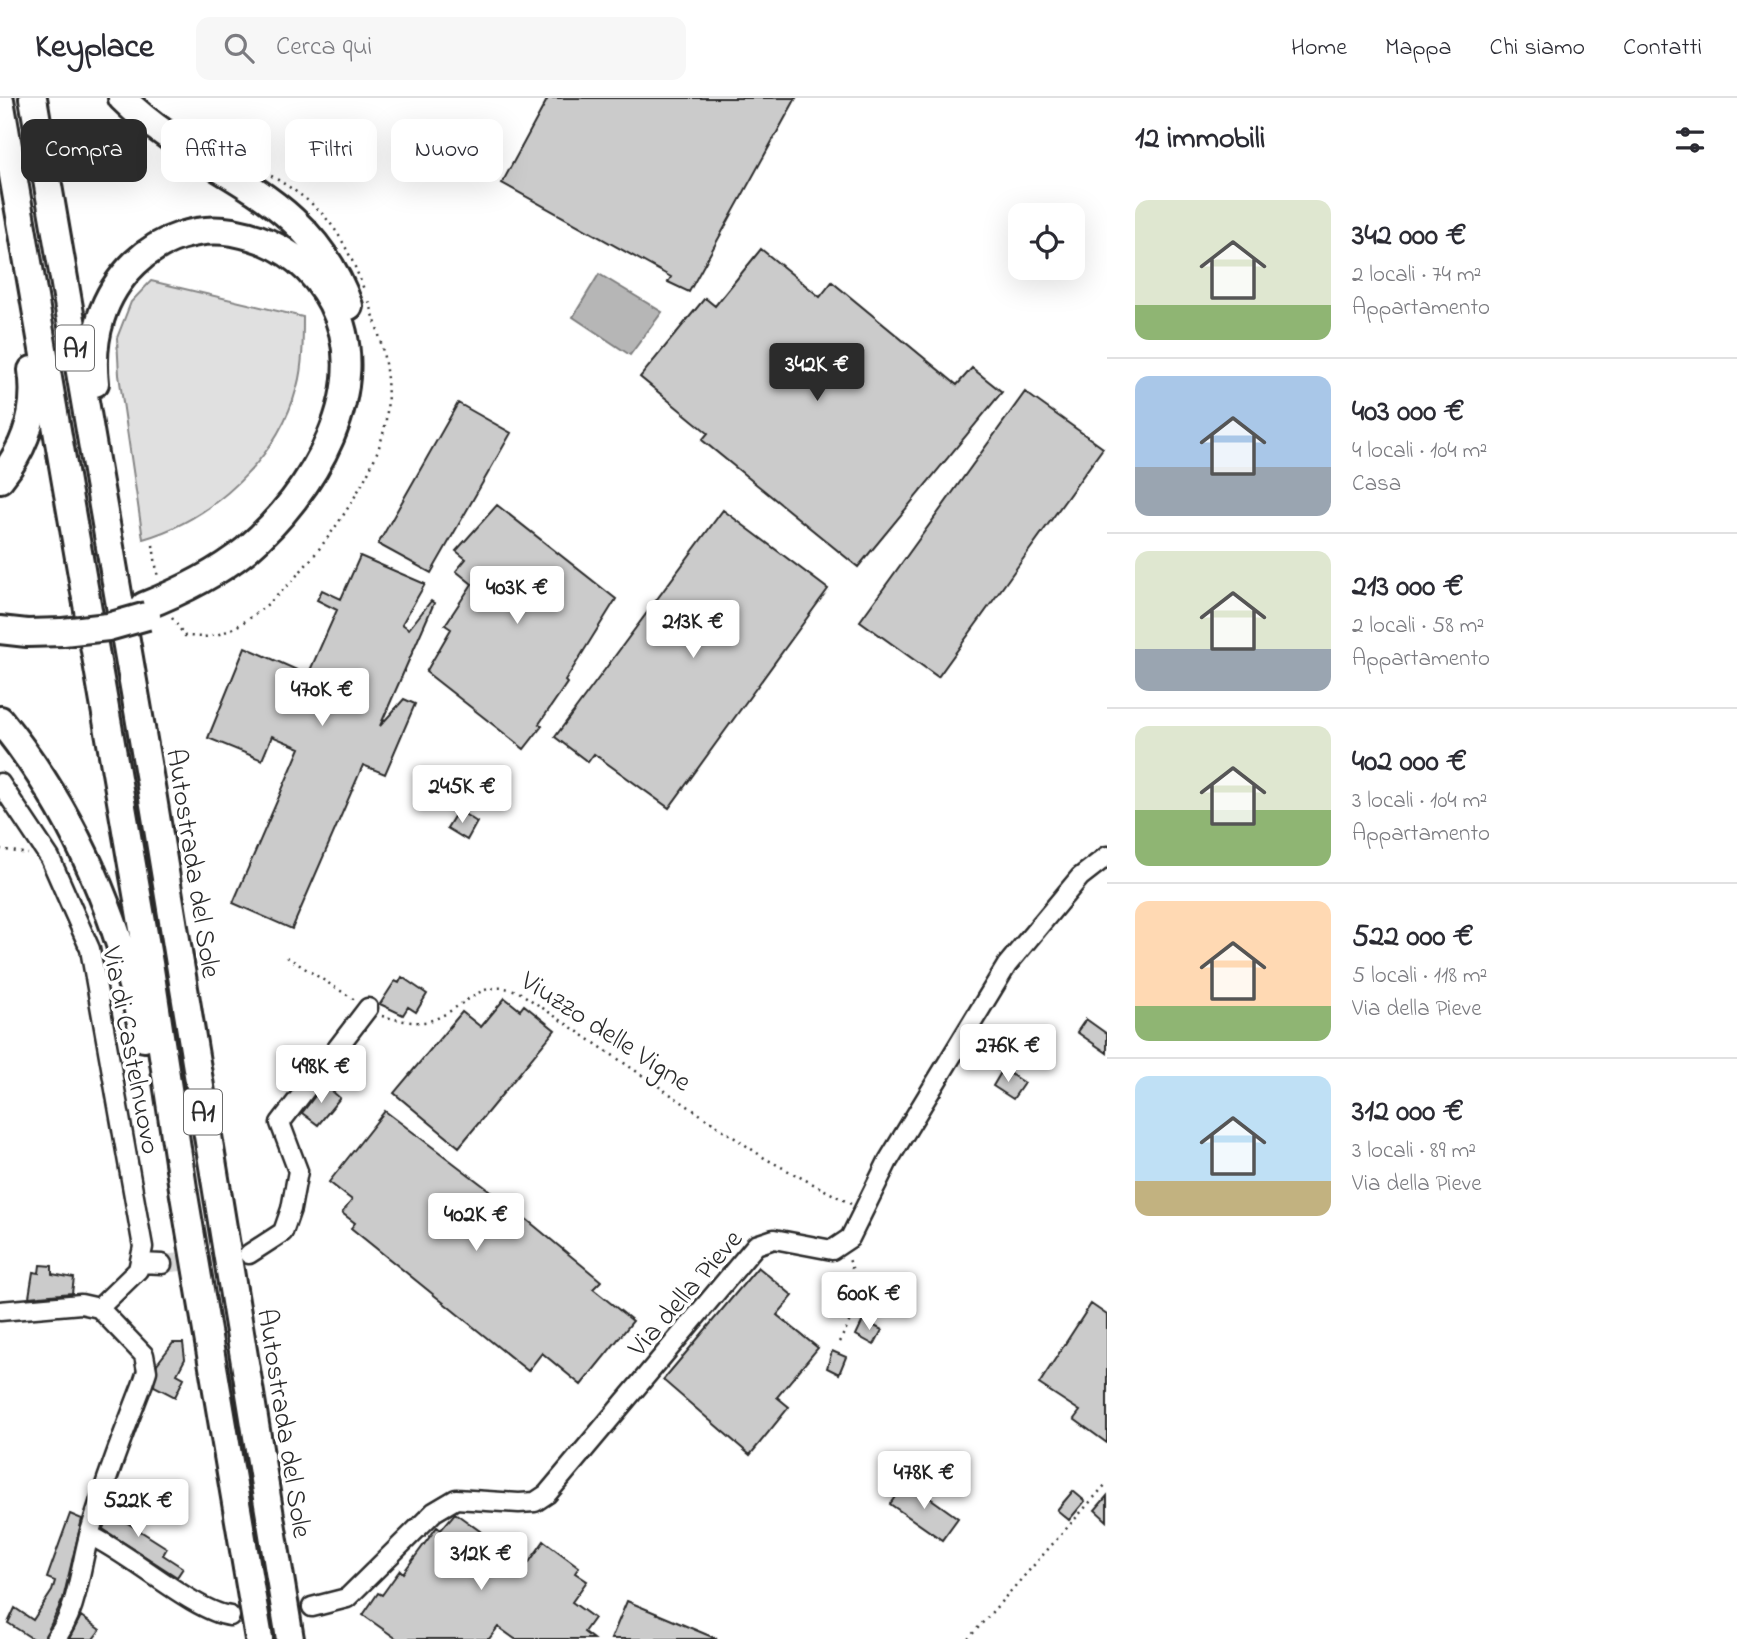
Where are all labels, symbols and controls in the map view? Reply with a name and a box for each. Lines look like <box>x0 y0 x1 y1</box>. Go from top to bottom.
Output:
search box <box>196 17 686 80</box>
text: Keyplace <box>35 24 154 72</box>
icon: search <box>220 29 258 67</box>
text: Cerca qui <box>276 29 372 67</box>
text: Home <box>1291 31 1347 66</box>
text: Mappa <box>1385 31 1452 66</box>
text: Chi siamo <box>1490 31 1585 66</box>
text: Contatti <box>1623 31 1702 66</box>
text: 12 immobili <box>1135 118 1265 162</box>
chip: Compra <box>21 119 147 182</box>
chip: Affitta <box>161 119 271 182</box>
chip: Filtri <box>285 119 377 182</box>
chip: Nuovo <box>391 119 503 182</box>
icon: filters <box>1671 121 1709 159</box>
map controls <box>1008 203 1085 280</box>
button: locate <box>1008 203 1085 280</box>
text: 342 000 € <box>1352 215 1466 259</box>
icon: home <box>1191 228 1275 312</box>
text: 2 locali · 74 m² <box>1352 259 1481 292</box>
text: Appartamento <box>1352 292 1490 325</box>
road number: A1 <box>56 326 94 370</box>
pin: 342K € <box>760 344 874 403</box>
text: 342K € <box>785 349 849 382</box>
text: 403 000 € <box>1352 391 1465 435</box>
icon: home <box>1191 404 1275 488</box>
text: 4 locali · 104 m² <box>1352 435 1487 468</box>
text: Casa <box>1352 468 1401 501</box>
pin: 403K € <box>460 566 574 626</box>
text: 213 000 € <box>1352 566 1464 610</box>
text: 403K € <box>486 572 548 605</box>
icon: home <box>1191 579 1275 663</box>
pin: 213K € <box>636 601 750 660</box>
text: 213K € <box>662 606 724 639</box>
text: 2 locali · 58 m² <box>1352 610 1484 643</box>
text: Appartamento <box>1352 643 1490 676</box>
pin: 470K € <box>265 668 379 728</box>
text: 470K € <box>291 674 353 707</box>
text: 402 000 € <box>1352 741 1467 785</box>
street label: Autostrada del Sole <box>153 746 230 981</box>
icon: home <box>1191 754 1275 838</box>
pin: 245K € <box>405 766 519 825</box>
text: 245K € <box>429 771 496 804</box>
text: 3 locali · 104 m² <box>1352 785 1487 818</box>
text: Appartamento <box>1352 818 1490 851</box>
text: 522 000 € <box>1352 916 1474 960</box>
icon: home <box>1191 929 1275 1013</box>
street label: Via di Castelnuovo <box>89 942 170 1158</box>
text: 5 locali · 118 m² <box>1352 960 1487 993</box>
street label: Viuzzo delle Vigne <box>511 962 699 1104</box>
text: Via della Pieve <box>1352 993 1482 1026</box>
pin: 276K € <box>951 1024 1065 1084</box>
text: 276K € <box>976 1030 1040 1063</box>
pin: 498K € <box>264 1046 378 1105</box>
text: 498K € <box>292 1051 350 1084</box>
road number: A1 <box>184 1090 222 1134</box>
text: 312 000 € <box>1352 1091 1464 1135</box>
icon: home <box>1191 1104 1275 1188</box>
text: 3 locali · 89 m² <box>1352 1135 1476 1168</box>
text: Via della Pieve <box>1352 1168 1482 1201</box>
pin: 402K € <box>419 1194 533 1253</box>
text: 402K € <box>444 1199 508 1232</box>
street label: Via della Pieve <box>619 1221 754 1368</box>
pin: 600K € <box>812 1272 926 1332</box>
text: 600K € <box>838 1278 900 1311</box>
street label: Autostrada del Sole <box>244 1306 321 1541</box>
pin: 478K € <box>867 1452 981 1511</box>
text: 478K € <box>894 1457 954 1490</box>
pin: 522K € <box>81 1480 195 1539</box>
text: 522K € <box>104 1485 172 1518</box>
pin: 312K € <box>424 1532 538 1592</box>
text: 312K € <box>450 1538 512 1571</box>

